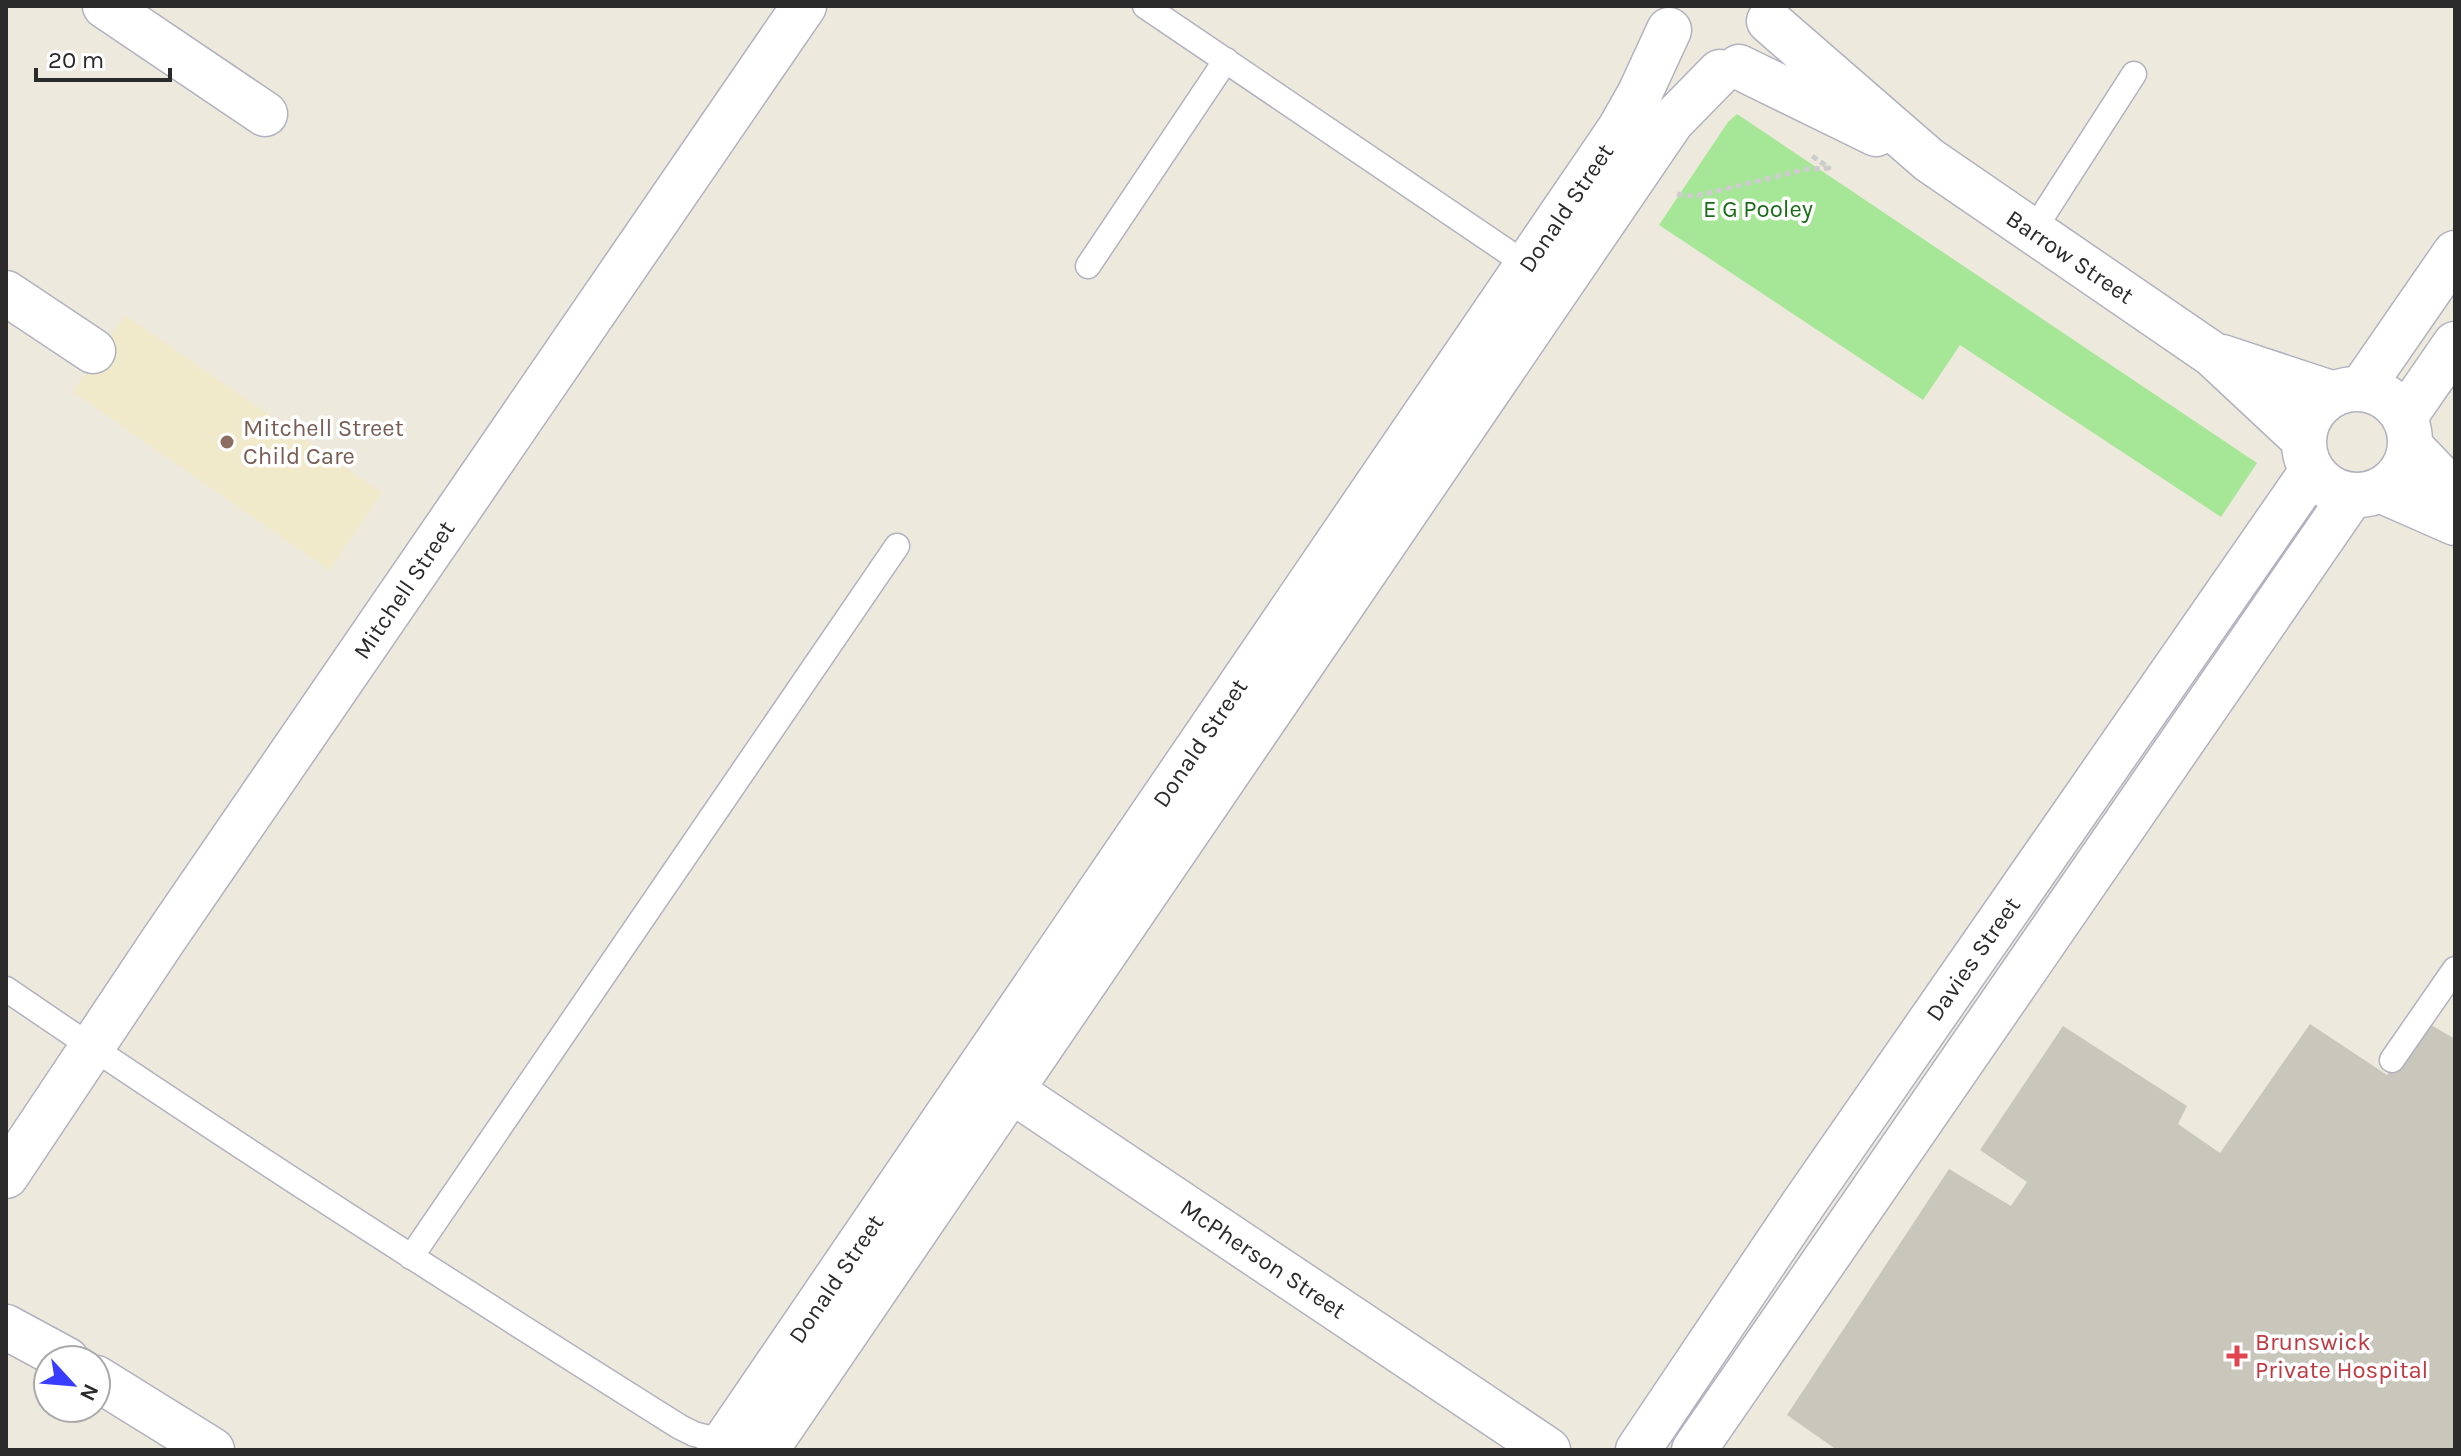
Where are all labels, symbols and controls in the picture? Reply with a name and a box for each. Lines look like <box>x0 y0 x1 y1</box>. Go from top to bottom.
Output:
scale bar <box>36 32 170 82</box>
text: 20 m <box>48 46 104 74</box>
street label: Donald Street <box>1513 138 1619 278</box>
park label: E G Pooley <box>1703 195 1813 223</box>
street label: Barrow Street <box>2001 204 2139 310</box>
place label: Mitchell Street Child Care <box>243 414 404 470</box>
marker: Mitchell Street Child Care <box>218 433 236 451</box>
street label: Mitchell Street <box>347 516 461 664</box>
street label: Donald Street <box>1147 673 1253 813</box>
street label: Davies Street <box>1920 892 2026 1026</box>
street label: McPherson Street <box>1175 1193 1351 1325</box>
street label: Donald Street <box>783 1209 889 1349</box>
place label: Brunswick Private Hospital <box>2255 1328 2428 1384</box>
north arrow <box>32 1344 112 1424</box>
marker: Brunswick Private Hospital <box>2226 1345 2248 1367</box>
text: N <box>74 1380 104 1405</box>

